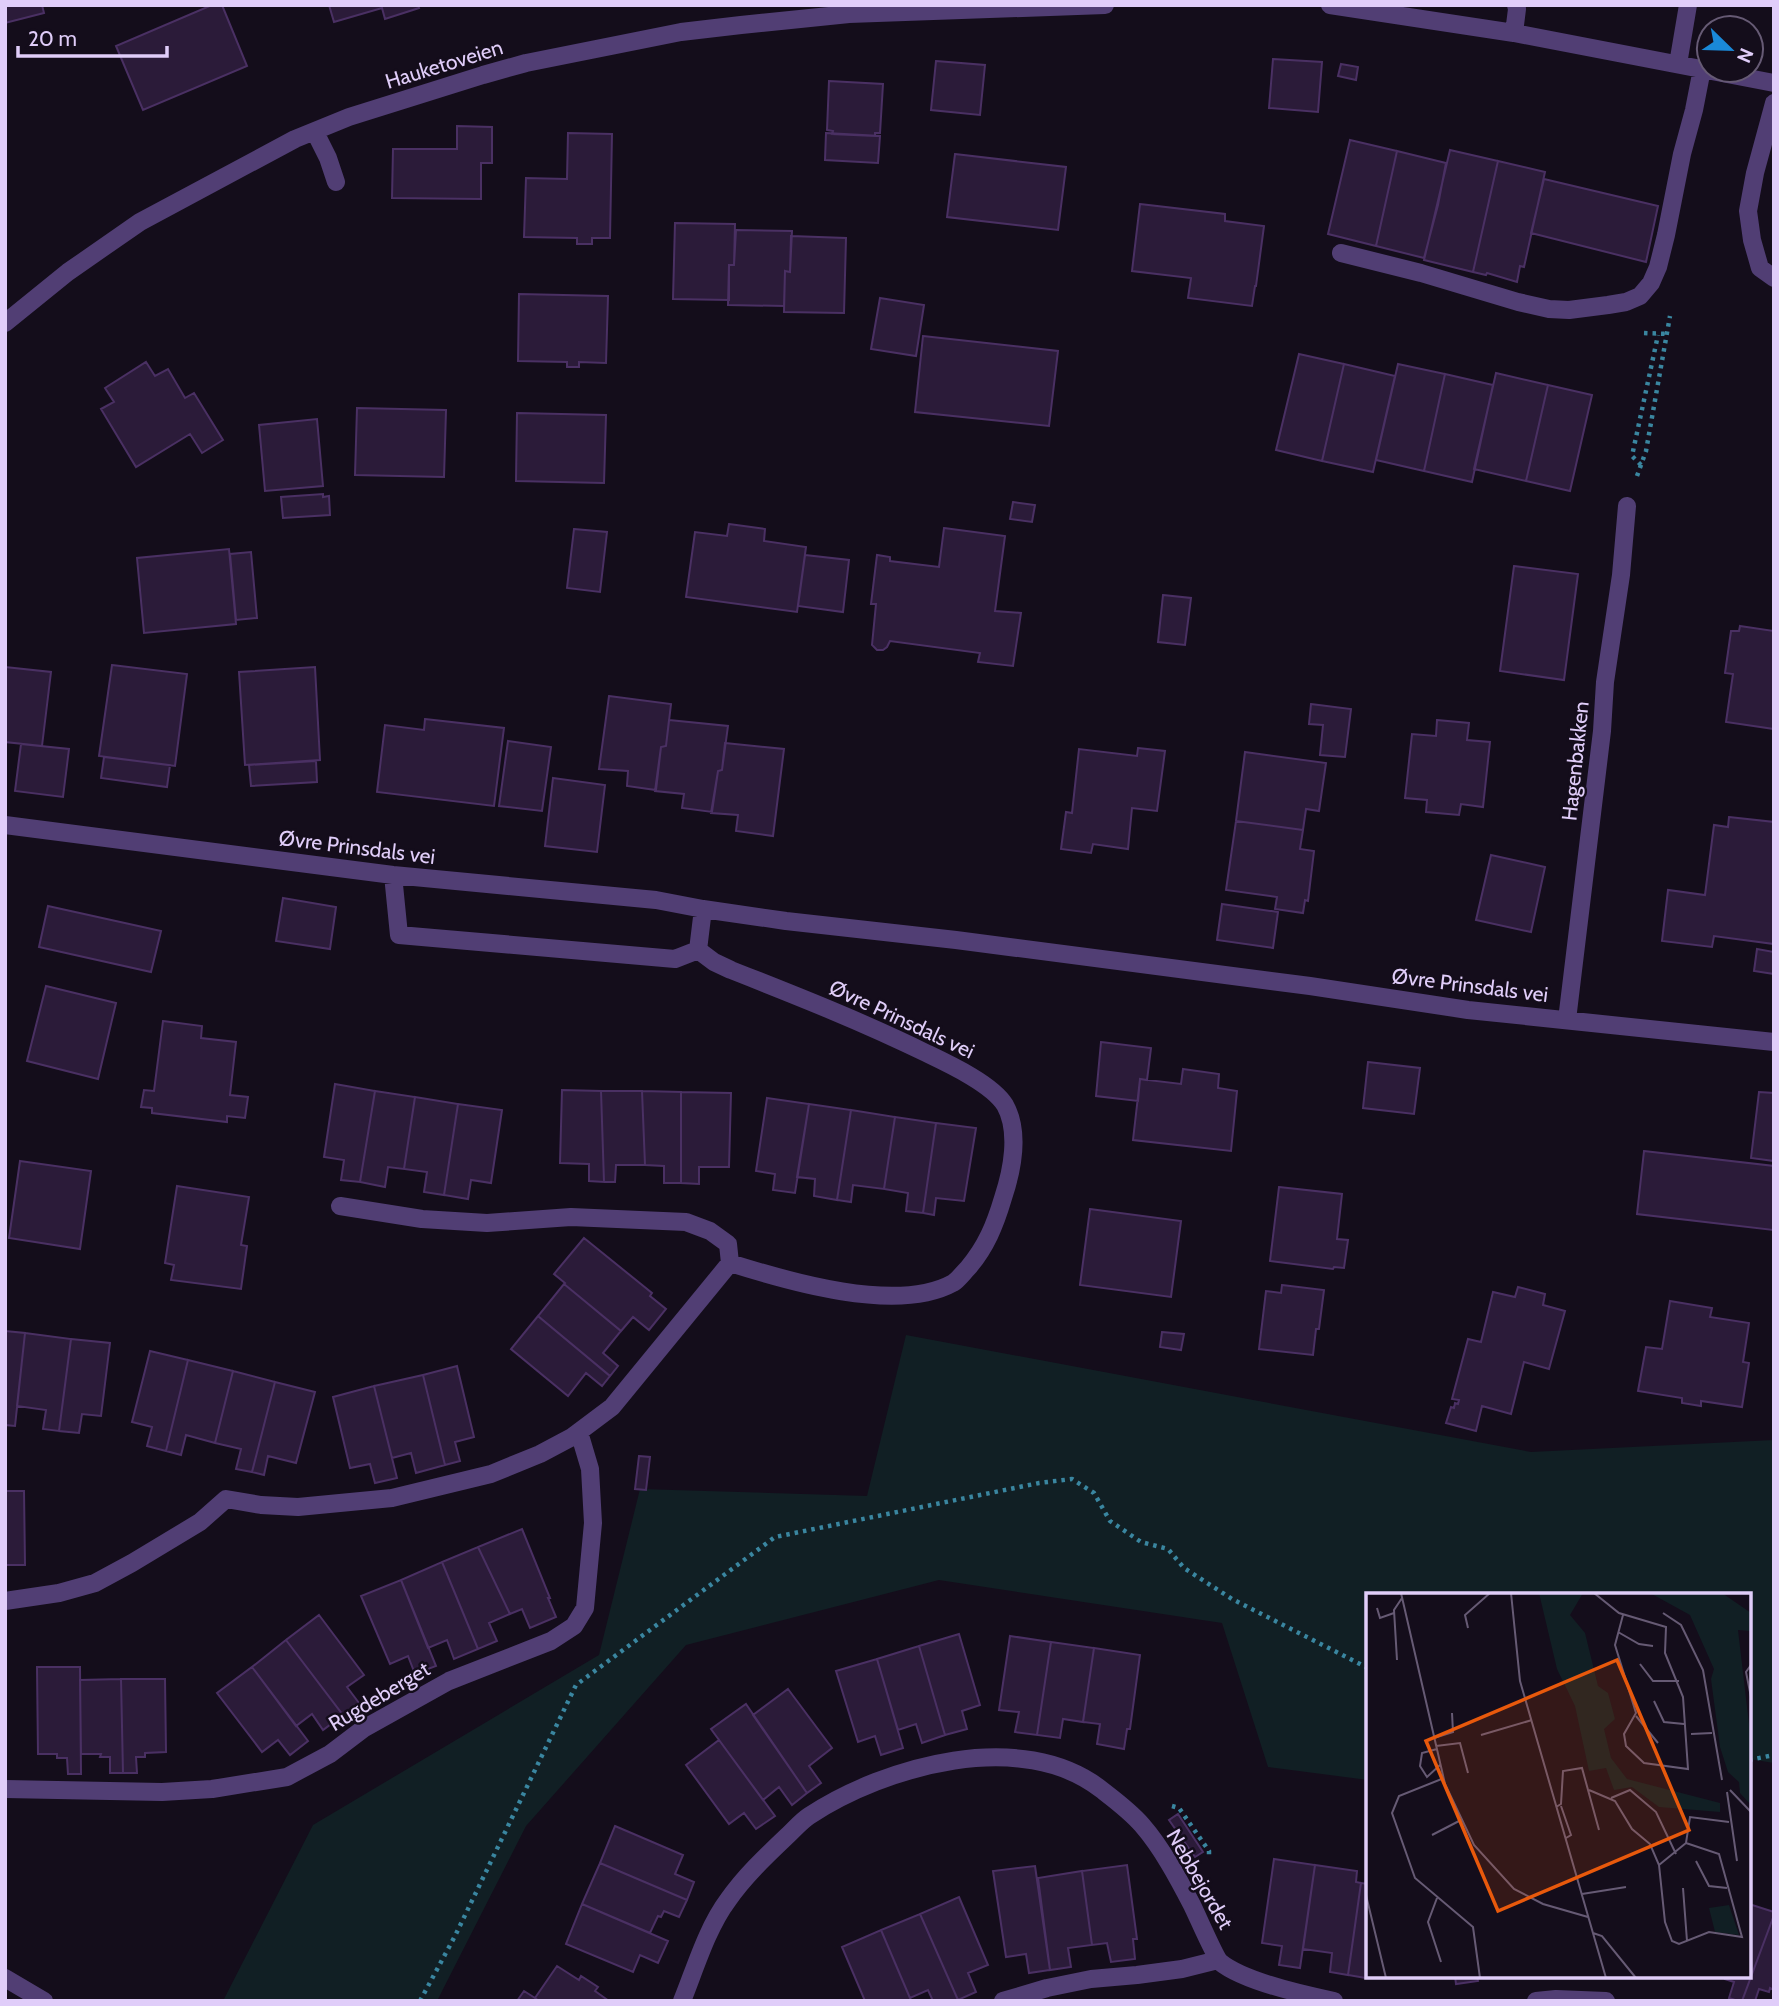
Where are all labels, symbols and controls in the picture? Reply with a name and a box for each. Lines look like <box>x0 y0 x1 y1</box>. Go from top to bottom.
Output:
scale bar <box>18 14 166 58</box>
north arrow <box>1695 14 1765 84</box>
text: 20 m <box>28 26 77 51</box>
street label: Hauketoveien <box>382 34 506 94</box>
text: N <box>1732 45 1758 66</box>
street label: Hagenbakken <box>1556 700 1594 822</box>
street label: Øvre Prinsdals vei <box>277 825 437 869</box>
street label: Øvre Prinsdals vei <box>1390 963 1550 1007</box>
street label: Øvre Prinsdals vei <box>825 974 979 1064</box>
inset map <box>1366 1593 1751 1978</box>
street label: Rugdeberget <box>324 1656 434 1736</box>
street label: Nebbejordet <box>1161 1825 1239 1934</box>

